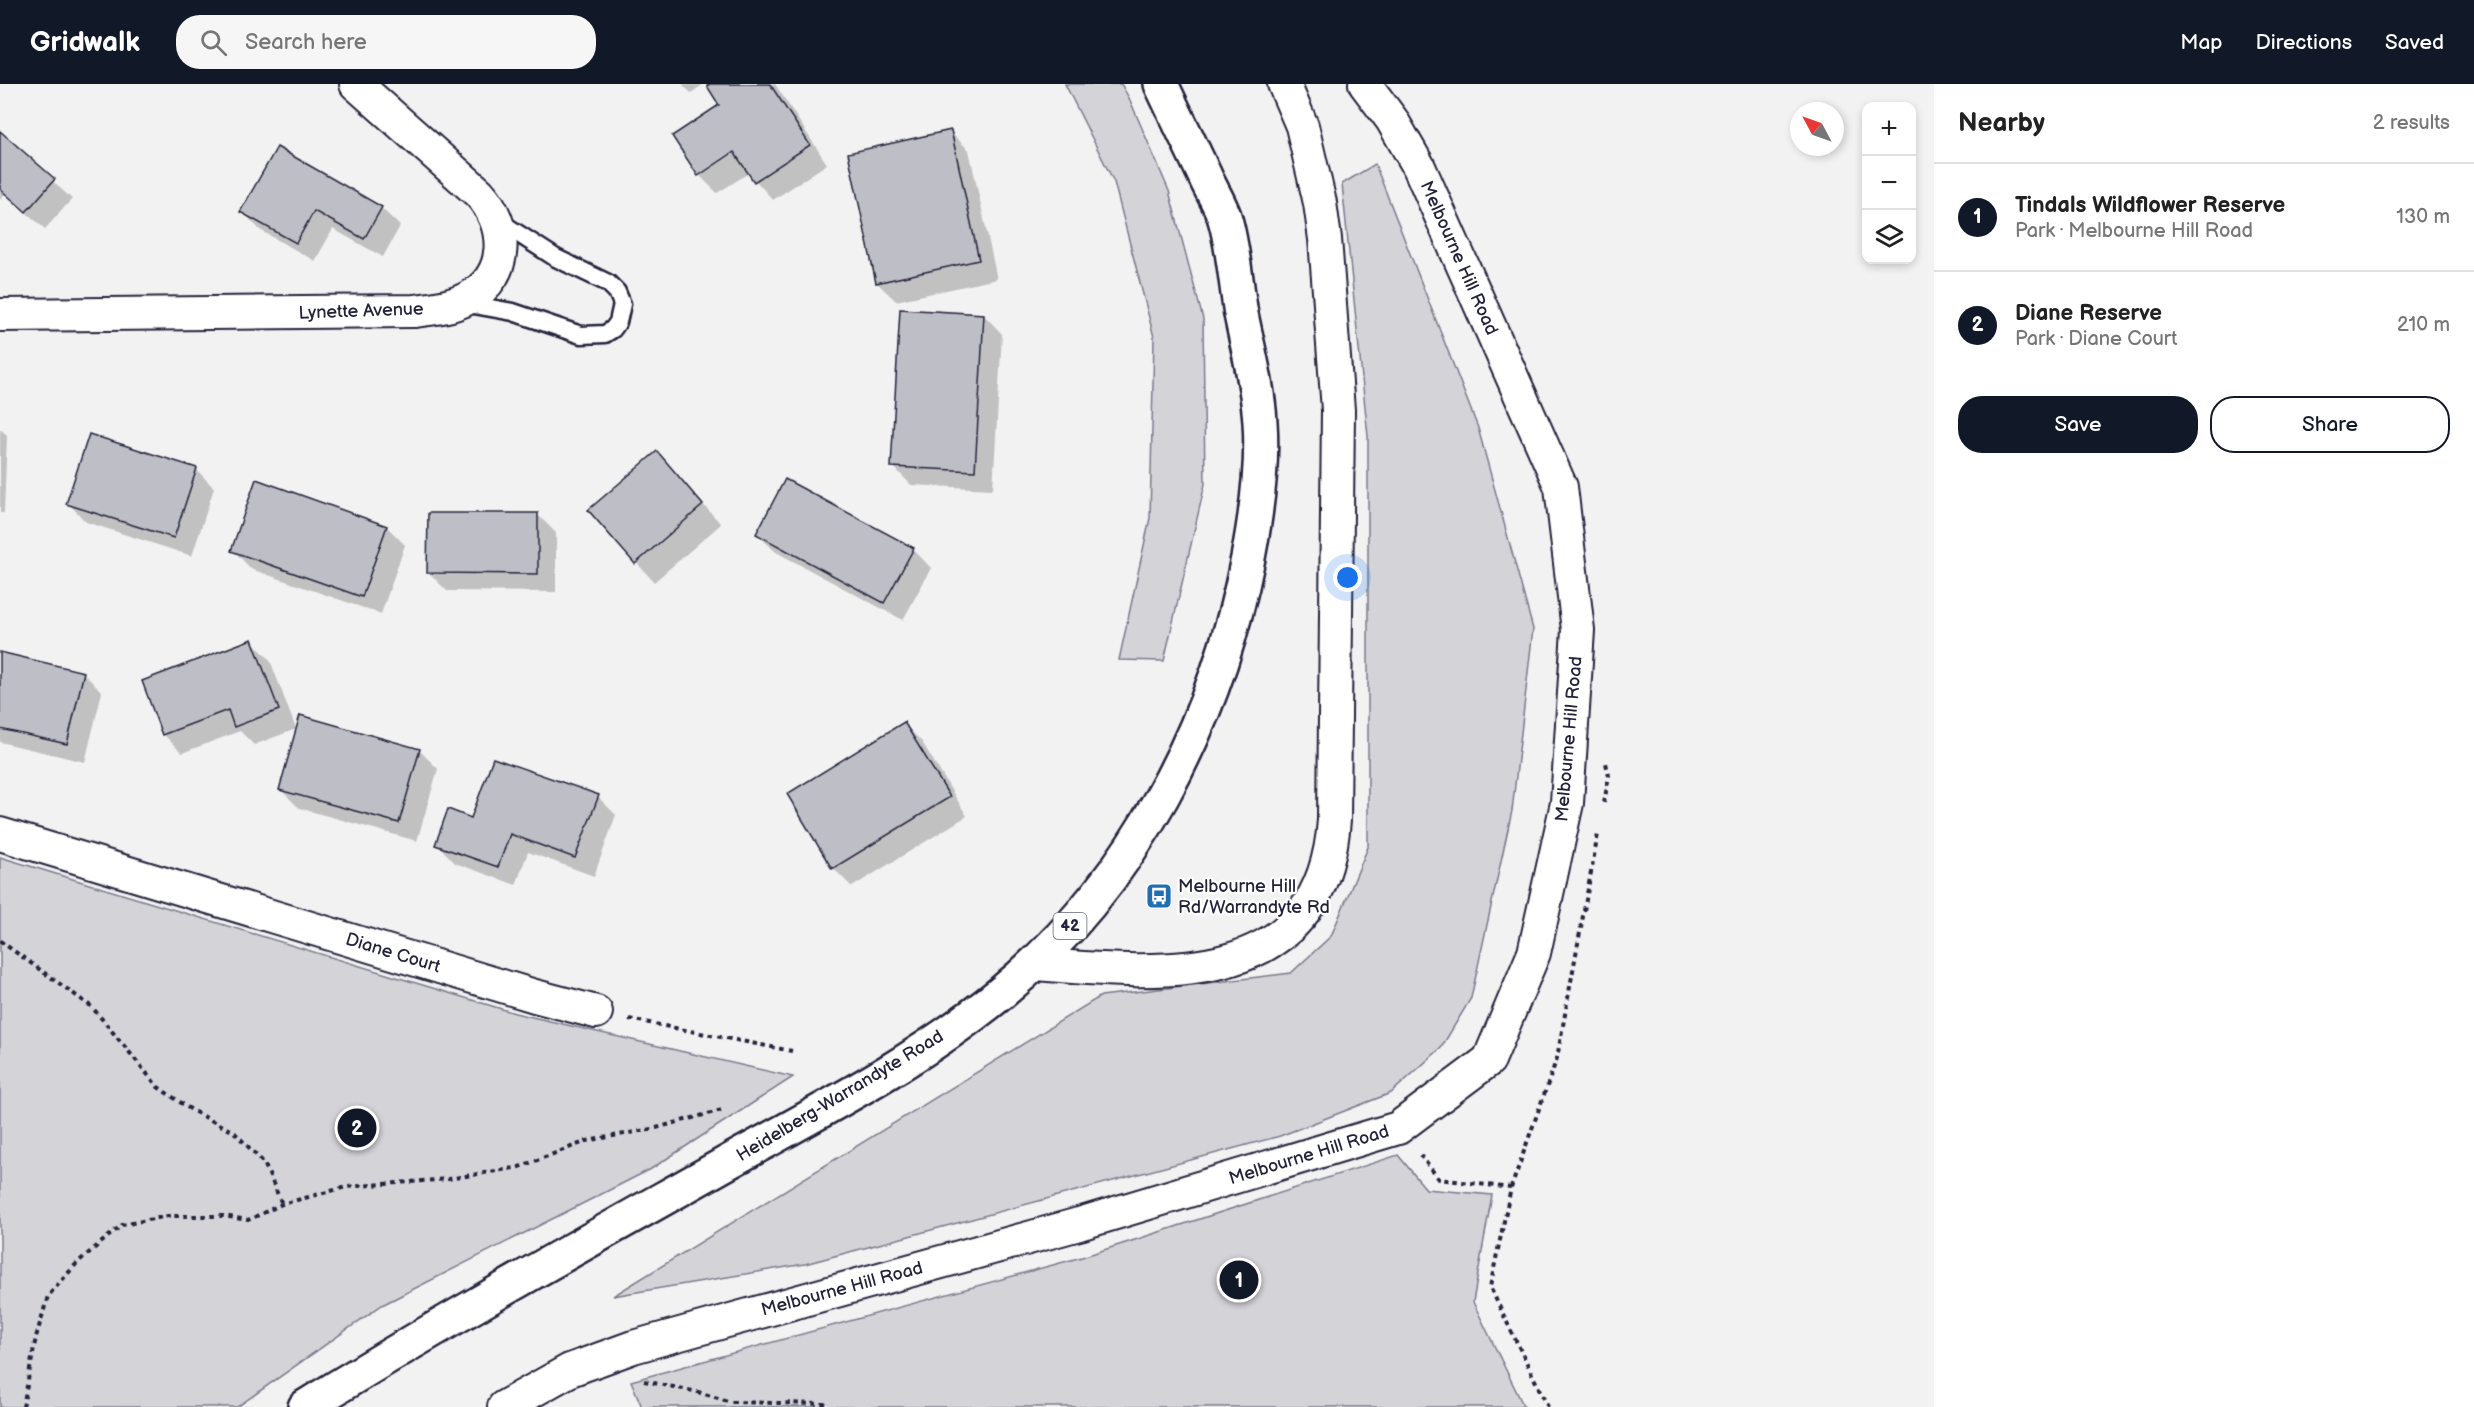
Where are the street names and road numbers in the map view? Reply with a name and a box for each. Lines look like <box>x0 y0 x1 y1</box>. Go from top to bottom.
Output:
street label: Melbourne Hill Road <box>1416 178 1502 338</box>
street label: Lynette Avenue <box>298 298 424 324</box>
street label: Melbourne Hill Road <box>1551 655 1587 823</box>
road number: 42 <box>1054 913 1086 939</box>
street label: Diane Court <box>343 929 444 978</box>
street label: Heidelberg-Warrandyte Road <box>733 1026 947 1166</box>
street label: Melbourne Hill Road <box>1226 1121 1392 1189</box>
street label: Melbourne Hill Road <box>759 1257 925 1321</box>

